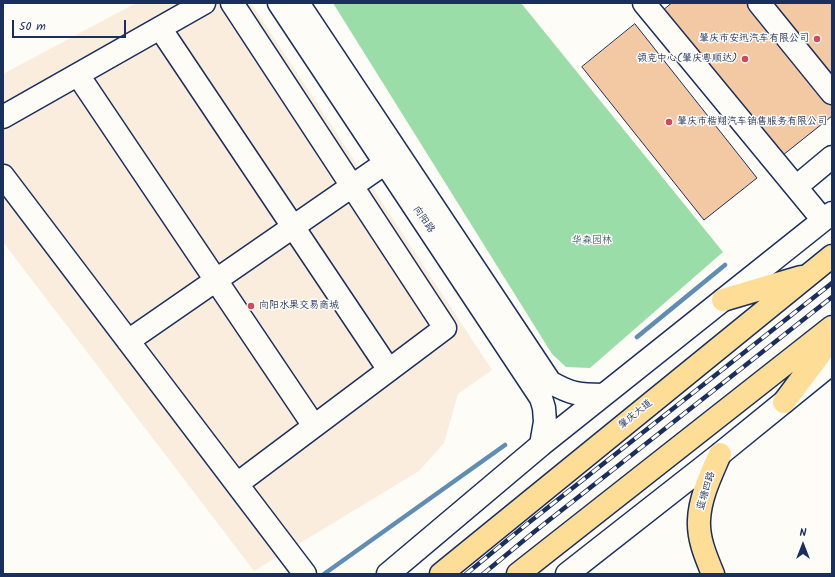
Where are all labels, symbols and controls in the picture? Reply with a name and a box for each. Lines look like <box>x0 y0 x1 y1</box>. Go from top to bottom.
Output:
scale bar <box>14 12 128 38</box>
text: 50 m <box>19 17 46 36</box>
place label: 肇庆市安迅汽车有限公司 <box>699 33 809 45</box>
marker: 肇庆市安迅汽车有限公司 <box>812 34 822 44</box>
place label: 领克中心(肇庆粤顺达) <box>637 53 737 65</box>
marker: 领克中心(肇庆粤顺达) <box>740 54 750 64</box>
place label: 肇庆市楷翔汽车销售服务有限公司 <box>677 116 827 128</box>
marker: 肇庆市楷翔汽车销售服务有限公司 <box>664 117 674 127</box>
street label: 向阳路 <box>410 204 436 236</box>
park label: 华森园林 <box>572 235 612 247</box>
place label: 向阳水果交易商城 <box>259 300 339 312</box>
marker: 向阳水果交易商城 <box>246 301 256 311</box>
street label: 肇庆大道 <box>617 398 655 432</box>
street label: 蓝塘四路 <box>695 470 719 512</box>
text: N <box>800 524 806 542</box>
north arrow <box>783 525 823 565</box>

